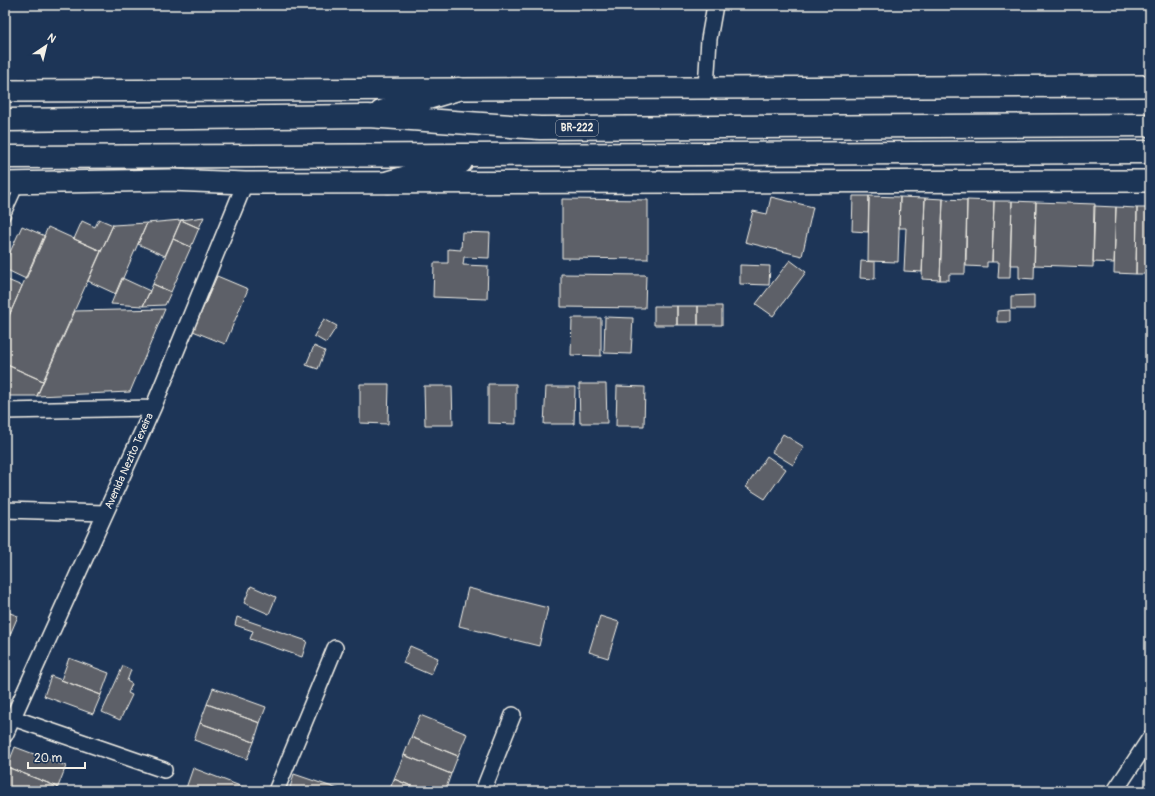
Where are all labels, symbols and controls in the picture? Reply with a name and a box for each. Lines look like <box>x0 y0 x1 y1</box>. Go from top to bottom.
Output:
north arrow <box>26 26 66 66</box>
text: N <box>45 31 59 46</box>
road number: BR-222 <box>556 120 598 136</box>
street label: Avenida Nezito Texeira <box>102 411 156 511</box>
scale bar <box>28 744 85 770</box>
text: 20 m <box>34 751 63 766</box>

